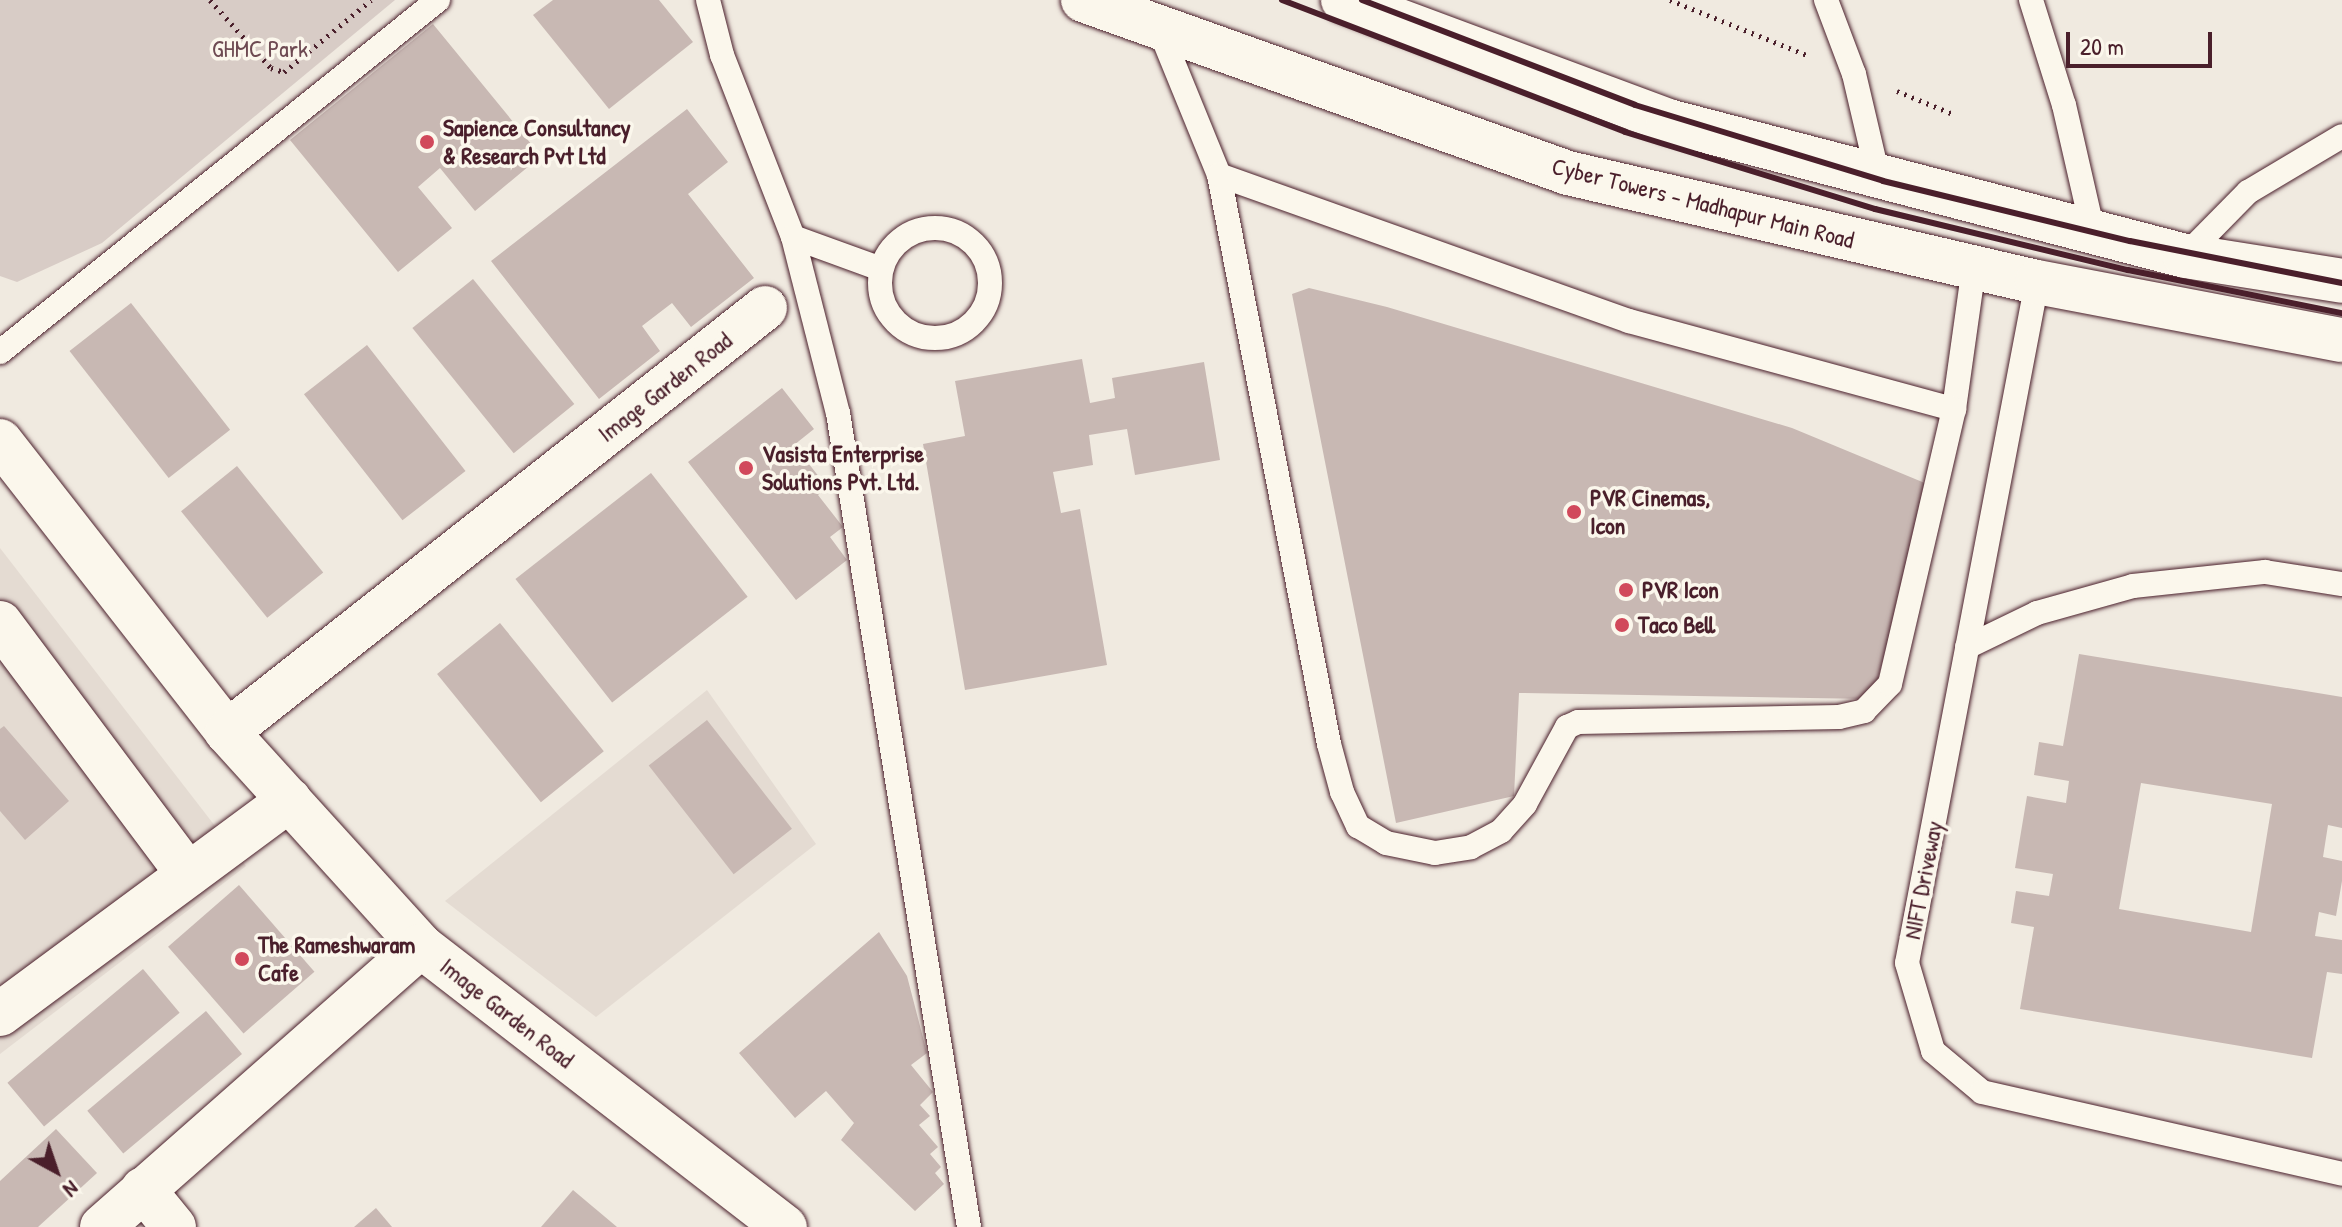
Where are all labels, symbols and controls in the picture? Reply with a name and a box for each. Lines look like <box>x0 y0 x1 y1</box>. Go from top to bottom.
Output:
scale bar <box>2070 16 2216 66</box>
text: 20 m <box>2080 30 2124 62</box>
park label: GHMC Park <box>212 35 308 63</box>
place label: Sapience Consultancy & Research Pvt Ltd <box>443 114 631 170</box>
marker: Sapience Consultancy & Research Pvt Ltd <box>418 133 436 151</box>
street label: Cyber Towers - Madhapur Main Road <box>1549 152 1857 254</box>
street label: Image Garden Road <box>592 326 738 448</box>
place label: Vasista Enterprise Solutions Pvt. Ltd. <box>762 440 924 496</box>
marker: Vasista Enterprise Solutions Pvt. Ltd. <box>737 459 755 477</box>
place label: PVR Cinemas, Icon <box>1590 484 1710 540</box>
marker: PVR Cinemas, Icon <box>1565 503 1583 521</box>
place label: PVR Icon <box>1642 576 1719 604</box>
marker: PVR Icon <box>1617 581 1635 599</box>
place label: Taco Bell <box>1638 611 1715 639</box>
marker: Taco Bell <box>1613 616 1631 634</box>
street label: NIFT Driveway <box>1897 818 1949 942</box>
place label: The Rameshwaram Cafe <box>258 931 415 987</box>
marker: The Rameshwaram Cafe <box>233 950 251 968</box>
street label: Image Garden Road <box>434 952 580 1074</box>
north arrow <box>16 1131 96 1211</box>
text: N <box>57 1174 86 1205</box>

